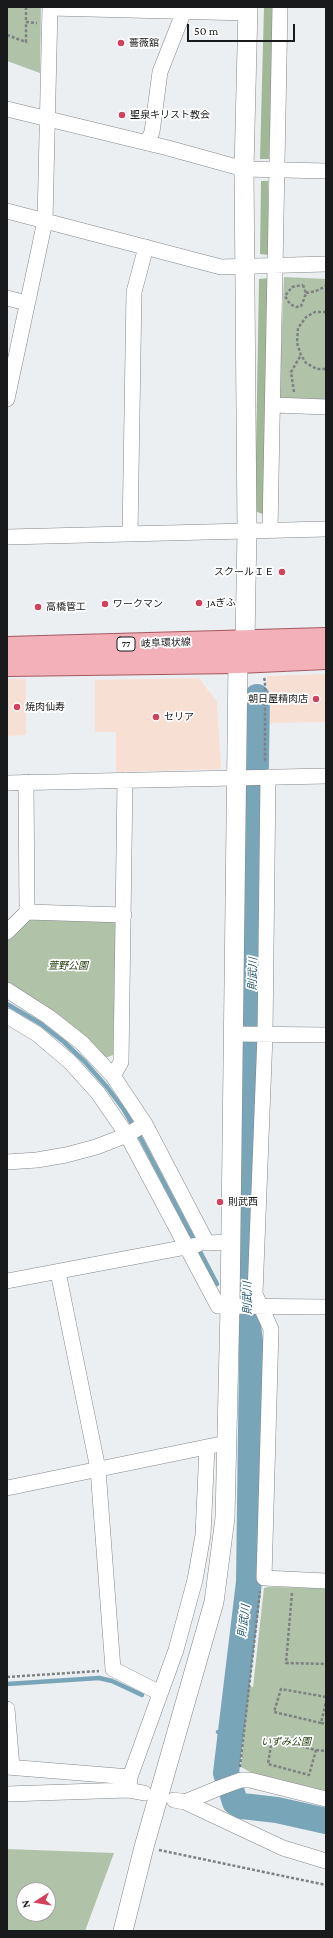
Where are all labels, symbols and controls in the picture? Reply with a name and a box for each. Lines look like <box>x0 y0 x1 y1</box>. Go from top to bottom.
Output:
scale bar <box>189 16 297 42</box>
text: 50 m <box>194 24 218 38</box>
place label: 薔薇舘 <box>129 37 159 49</box>
marker: 薔薇舘 <box>116 38 126 48</box>
place label: 聖泉キリスト教会 <box>130 109 210 121</box>
marker: 聖泉キリスト教会 <box>117 110 127 120</box>
place label: スクールＩＥ <box>214 566 274 578</box>
marker: スクールＩＥ <box>277 567 287 577</box>
place label: JAぎふ <box>207 597 236 609</box>
place label: ワークマン <box>113 598 163 610</box>
marker: JAぎふ <box>194 598 204 608</box>
marker: ワークマン <box>100 599 110 609</box>
place label: 高橋管工 <box>46 601 86 613</box>
marker: 高橋管工 <box>33 602 43 612</box>
street label: 岐阜環状線 <box>141 636 191 650</box>
road number: 77 <box>117 637 135 651</box>
place label: 朝日屋精肉店 <box>248 693 308 705</box>
marker: 朝日屋精肉店 <box>311 694 321 704</box>
place label: 焼肉仙寿 <box>25 701 65 713</box>
marker: 焼肉仙寿 <box>12 702 22 712</box>
place label: セリア <box>164 711 194 723</box>
marker: セリア <box>151 712 161 722</box>
water label: 則武川 <box>246 957 260 991</box>
park label: 萱野公園 <box>48 960 88 972</box>
place label: 則武西 <box>228 1196 258 1208</box>
marker: 則武西 <box>215 1197 225 1207</box>
water label: 則武川 <box>241 1282 255 1314</box>
water label: 則武川 <box>235 1604 253 1638</box>
park label: いずみ公園 <box>261 1736 311 1748</box>
north arrow <box>16 1882 56 1922</box>
text: N <box>19 1899 32 1909</box>

